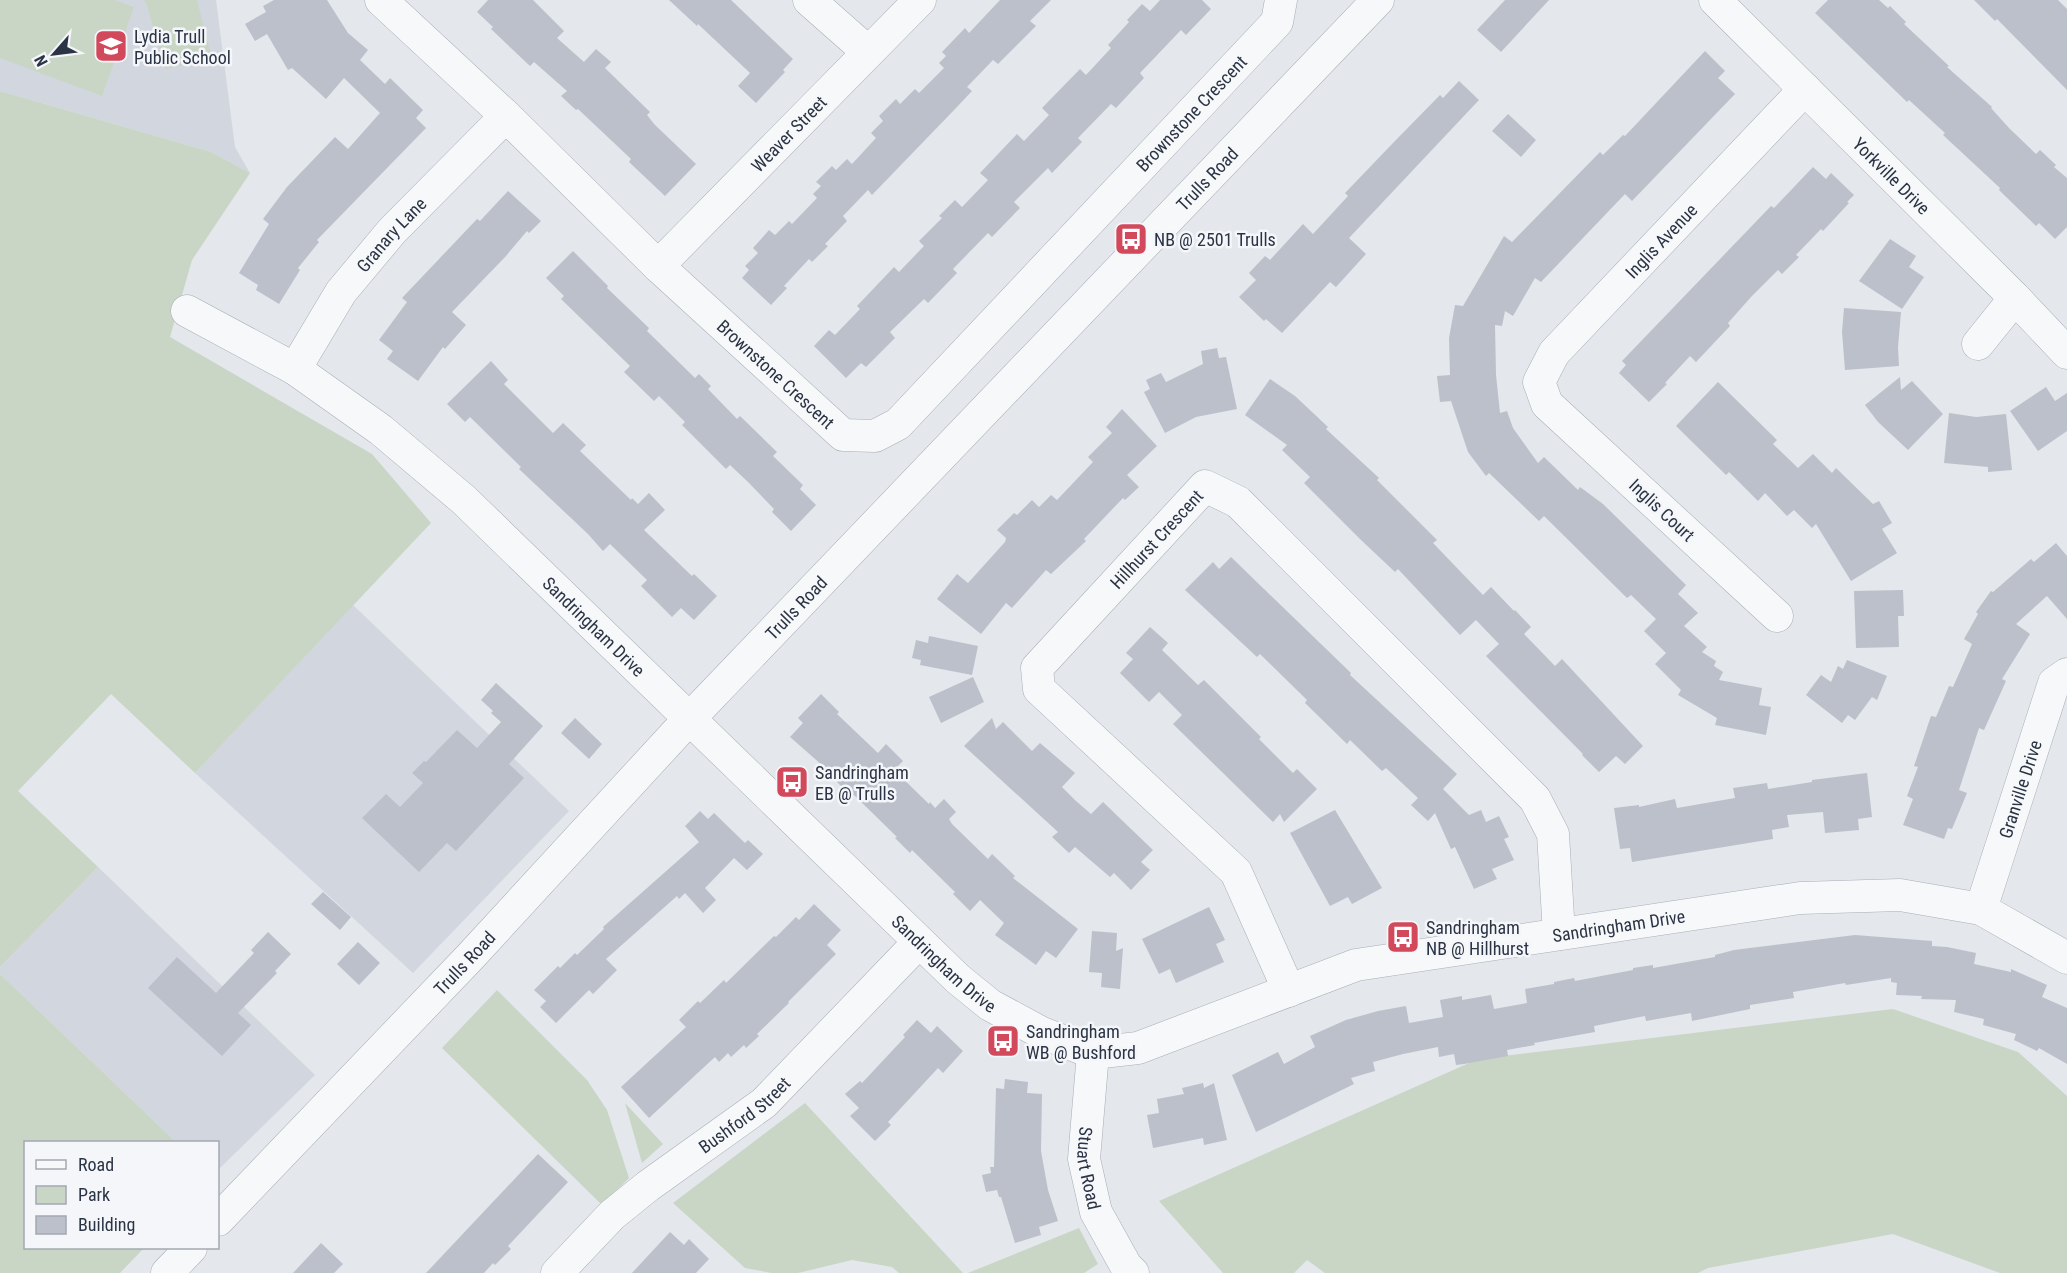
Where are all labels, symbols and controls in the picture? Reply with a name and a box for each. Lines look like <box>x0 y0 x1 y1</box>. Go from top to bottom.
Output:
north arrow <box>24 24 84 84</box>
place label: Lydia Trull Public School <box>134 26 231 68</box>
school or university icon: Lydia Trull Public School <box>93 28 129 64</box>
street label: Brownstone Crescent <box>1132 51 1251 175</box>
text: N <box>31 52 52 70</box>
street label: Weaver Street <box>747 91 830 176</box>
street label: Yorkville Drive <box>1849 133 1935 218</box>
street label: Trulls Road <box>1172 143 1242 215</box>
street label: Granary Lane <box>352 193 430 276</box>
street label: Inglis Avenue <box>1621 199 1701 282</box>
bus stop icon: NB @ 2501 Trulls <box>1113 221 1149 257</box>
place label: NB @ 2501 Trulls <box>1154 229 1276 250</box>
street label: Brownstone Crescent <box>713 315 839 433</box>
street label: Inglis Court <box>1625 474 1699 546</box>
street label: Hillhurst Crescent <box>1105 485 1207 593</box>
street label: Sandringham Drive <box>539 572 650 680</box>
street label: Trulls Road <box>761 572 831 644</box>
street label: Granville Drive <box>1994 737 2045 841</box>
place label: Sandringham EB @ Trulls <box>815 762 909 804</box>
bus stop icon: Sandringham EB @ Trulls <box>774 764 810 800</box>
street label: Sandringham Drive <box>1551 905 1686 946</box>
street label: Sandringham Drive <box>888 910 999 1017</box>
place label: Sandringham NB @ Hillhurst <box>1426 917 1529 959</box>
bus stop icon: Sandringham NB @ Hillhurst <box>1385 919 1421 955</box>
street label: Trulls Road <box>429 927 499 999</box>
place label: Sandringham WB @ Bushford <box>1026 1021 1136 1063</box>
bus stop icon: Sandringham WB @ Bushford <box>985 1023 1021 1059</box>
street label: Bushford Street <box>694 1072 794 1157</box>
street label: Stuart Road <box>1074 1126 1106 1211</box>
legend <box>24 1141 219 1249</box>
text: Road <box>78 1154 114 1175</box>
text: Park <box>78 1184 110 1205</box>
text: Building <box>78 1214 135 1235</box>

